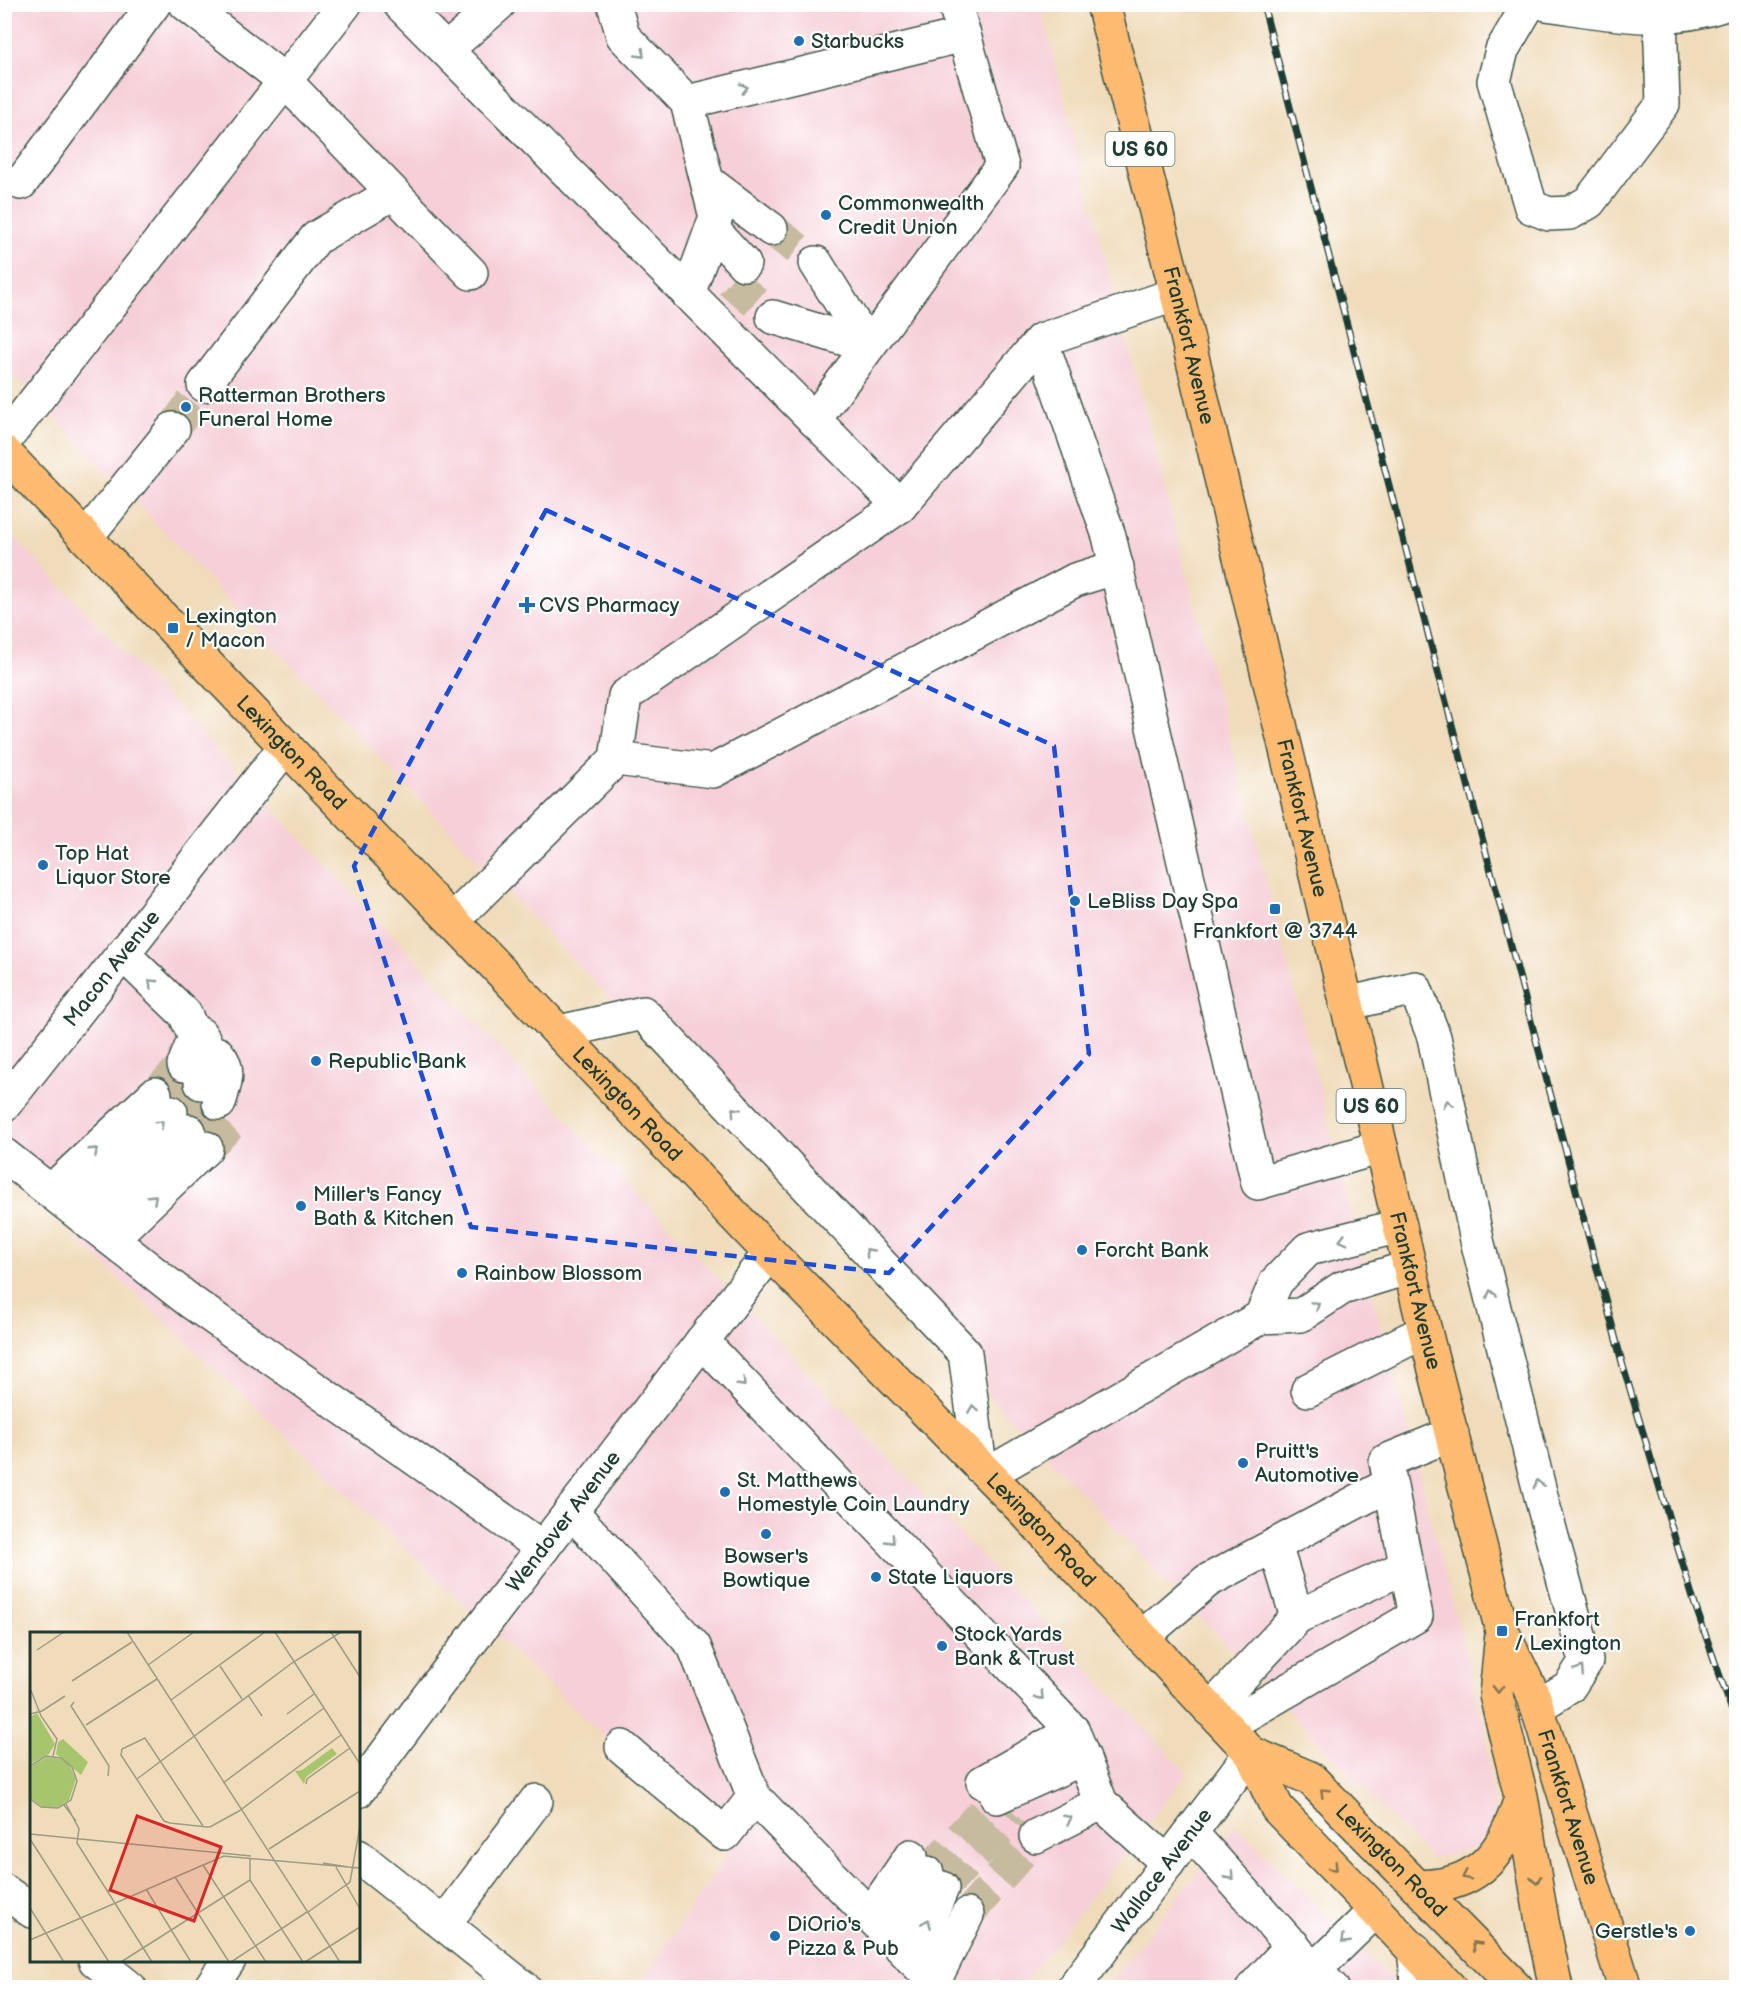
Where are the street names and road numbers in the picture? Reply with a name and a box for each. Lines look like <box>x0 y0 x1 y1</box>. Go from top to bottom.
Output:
road number: US 60 <box>1106 132 1174 166</box>
street label: Frankfort Avenue <box>1157 264 1220 427</box>
street label: Lexington Road <box>231 691 351 815</box>
street label: Frankfort Avenue <box>1271 736 1333 900</box>
street label: Macon Avenue <box>58 905 165 1032</box>
street label: Lexington Road <box>567 1042 687 1167</box>
road number: US 60 <box>1336 1089 1406 1123</box>
street label: Frankfort Avenue <box>1384 1209 1446 1372</box>
street label: Wendover Avenue <box>501 1446 626 1597</box>
street label: Lexington Road <box>981 1468 1101 1593</box>
street label: Frankfort Avenue <box>1532 1726 1604 1888</box>
street label: Lexington Road <box>1330 1799 1452 1923</box>
street label: Wallace Avenue <box>1107 1803 1218 1939</box>

